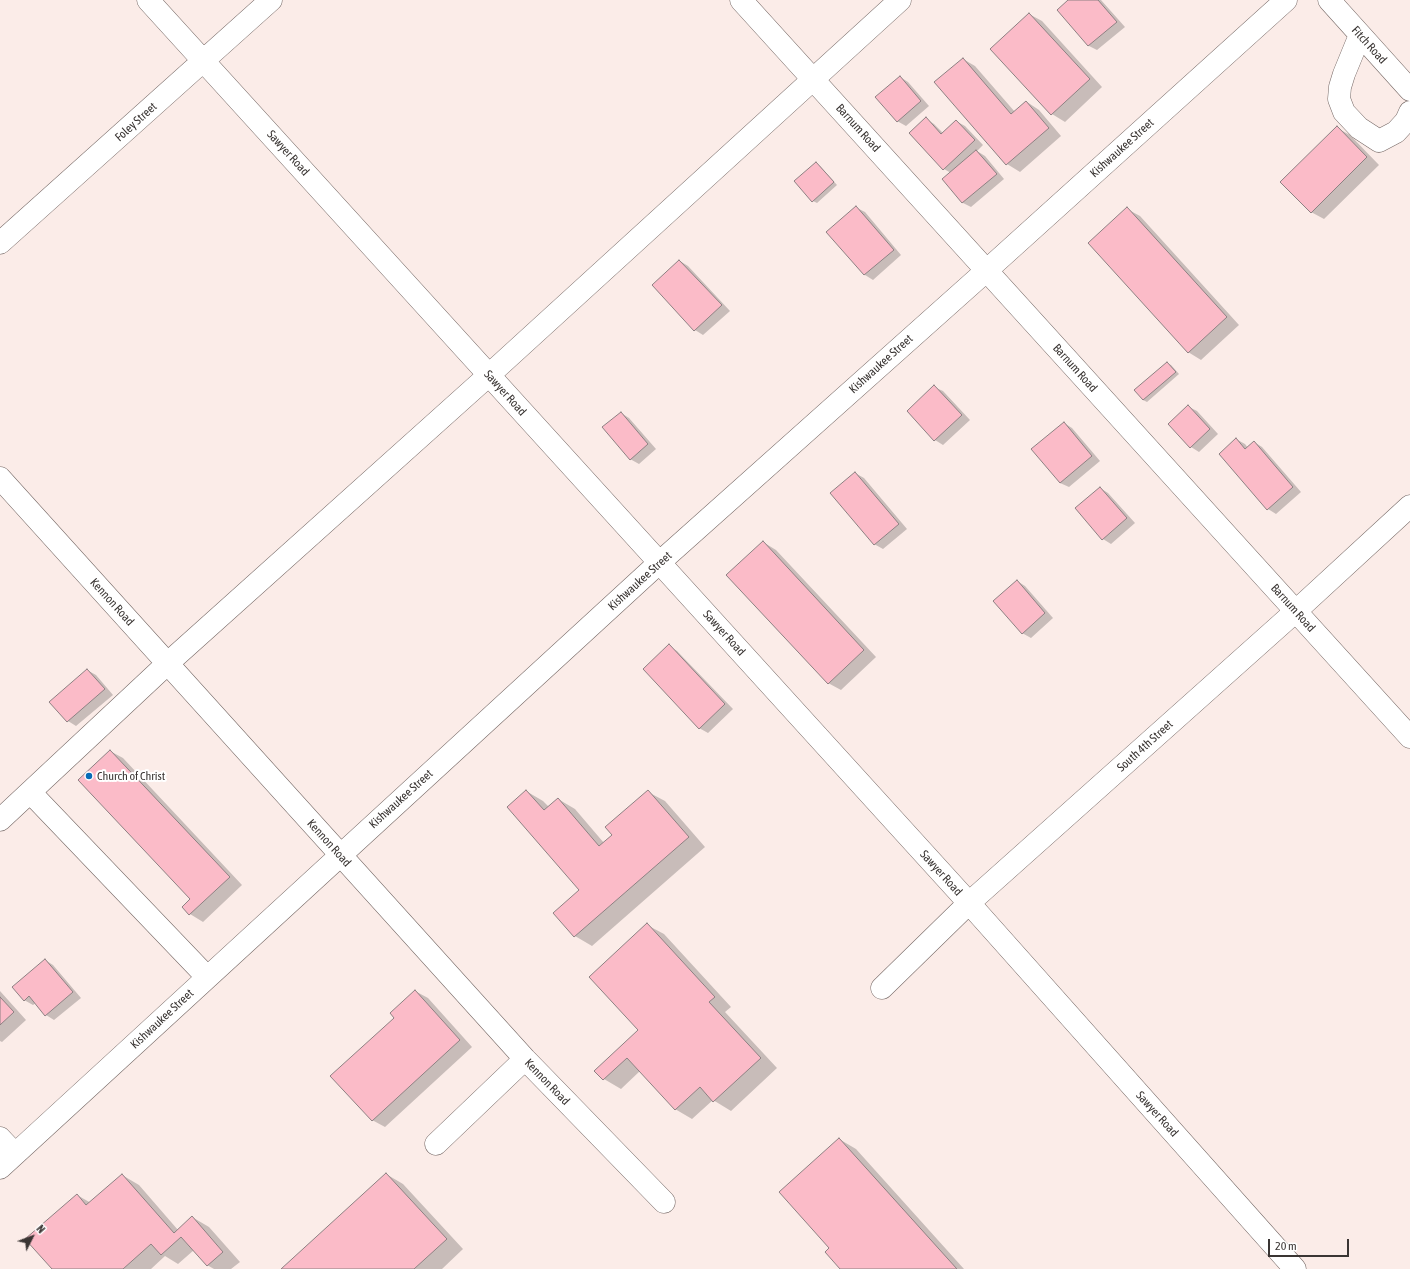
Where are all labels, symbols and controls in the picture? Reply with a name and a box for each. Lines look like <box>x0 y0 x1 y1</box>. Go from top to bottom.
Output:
street label: Fitch Road <box>1348 23 1390 67</box>
street label: Foley Street <box>112 99 160 145</box>
street label: Barnum Road <box>833 101 883 155</box>
street label: Kishwaukee Street <box>1087 116 1157 180</box>
street label: Sawyer Road <box>264 127 312 179</box>
street label: Kishwaukee Street <box>846 332 916 396</box>
street label: Barnum Road <box>1050 341 1100 395</box>
street label: Sawyer Road <box>481 367 529 419</box>
street label: Kishwaukee Street <box>605 549 675 613</box>
street label: Kennon Road <box>87 575 137 629</box>
street label: Barnum Road <box>1268 581 1318 635</box>
street label: Sawyer Road <box>700 607 748 659</box>
street label: South 4th Street <box>1114 717 1176 775</box>
street label: Kishwaukee Street <box>366 767 436 831</box>
place label: Church of Christ <box>97 769 165 783</box>
marker: Church of Christ <box>84 771 94 781</box>
street label: Kennon Road <box>304 816 354 870</box>
street label: Sawyer Road <box>917 847 965 899</box>
street label: Kishwaukee Street <box>127 986 197 1052</box>
street label: Kennon Road <box>521 1056 573 1108</box>
street label: Sawyer Road <box>1133 1088 1181 1140</box>
north arrow <box>12 1217 52 1257</box>
text: N <box>34 1223 48 1235</box>
scale bar <box>1270 1231 1351 1257</box>
text: 20 m <box>1275 1239 1297 1253</box>

